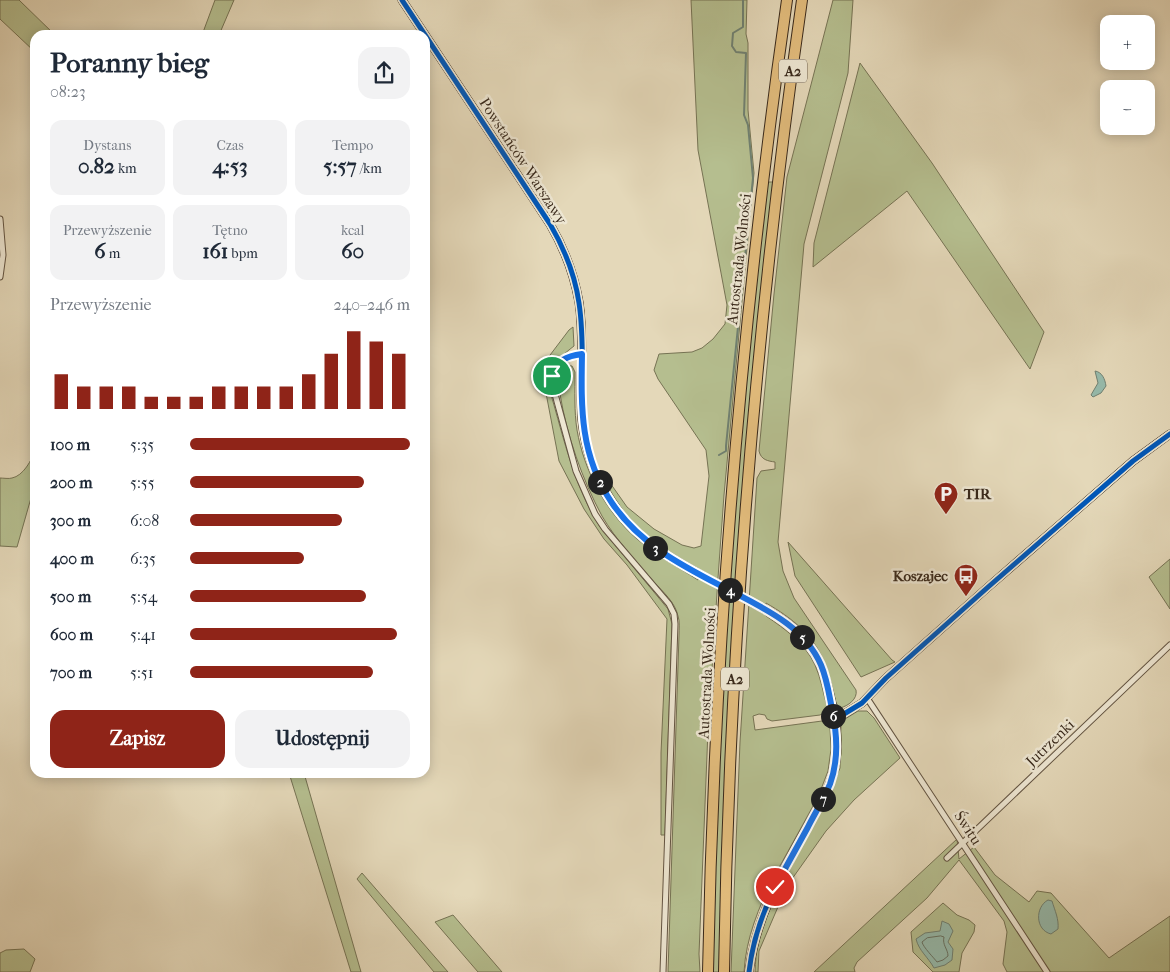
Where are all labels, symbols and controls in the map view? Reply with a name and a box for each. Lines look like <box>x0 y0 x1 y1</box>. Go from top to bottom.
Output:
map controls <box>1100 15 1155 135</box>
button: + <box>1100 15 1155 70</box>
text: Poranny bieg <box>50 46 209 79</box>
button: share <box>358 47 410 99</box>
road number: A2 <box>779 59 807 82</box>
button: − <box>1100 80 1155 135</box>
text: 08:23 <box>50 82 86 101</box>
street label: Powstańców Warszawy <box>475 94 571 228</box>
text: Dystans <box>83 137 131 154</box>
text: Czas <box>216 137 244 154</box>
text: Tempo <box>332 137 373 154</box>
text: 0.82 <box>78 154 115 178</box>
text: 4:53 <box>212 154 248 178</box>
text: 5:57 <box>323 154 357 178</box>
text: km <box>115 160 137 177</box>
text: /km <box>357 160 382 177</box>
street label: Autostrada Wolności <box>723 192 755 326</box>
text: Przewyższenie <box>63 222 152 239</box>
text: Tętno <box>212 222 248 239</box>
text: kcal <box>341 222 364 239</box>
text: 6 <box>94 239 106 263</box>
text: 161 <box>202 239 228 263</box>
text: 60 <box>341 239 364 263</box>
text: m <box>106 245 120 262</box>
text: bpm <box>228 245 258 262</box>
text: Przewyższenie <box>50 295 152 314</box>
text: 240–246 m <box>333 295 410 314</box>
pin <box>531 355 573 397</box>
icon: arrive <box>538 362 566 390</box>
text: 100 m <box>50 435 90 454</box>
text: 5:35 <box>130 435 154 454</box>
pin: 2 <box>588 470 612 494</box>
text: 200 m <box>50 473 93 492</box>
text: 5:55 <box>130 473 155 492</box>
text: 2 <box>597 474 604 491</box>
parking icon: TIR <box>933 481 959 515</box>
place label: TIR <box>963 485 992 503</box>
text: 300 m <box>50 511 91 530</box>
text: 6:08 <box>130 511 159 530</box>
pin: 3 <box>642 536 668 560</box>
text: 3 <box>653 540 658 557</box>
text: 400 m <box>50 549 94 568</box>
text: 6:35 <box>130 549 156 568</box>
bus stop icon: Koszajec <box>953 563 979 597</box>
place label: Koszajec <box>893 567 948 585</box>
pin: 4 <box>718 578 742 602</box>
text: 4 <box>726 582 735 599</box>
text: 500 m <box>50 587 91 606</box>
text: 5:54 <box>130 587 157 606</box>
street label: Autostrada Wolności <box>695 606 719 740</box>
pin: 5 <box>790 624 814 650</box>
text: 600 m <box>50 625 93 644</box>
text: 5:41 <box>130 625 156 644</box>
text: 5 <box>799 629 806 646</box>
text: 700 m <box>50 663 92 682</box>
text: 5:51 <box>130 663 153 682</box>
road number: A2 <box>721 668 749 691</box>
pin: 6 <box>820 704 846 728</box>
text: 6 <box>830 708 837 725</box>
button: Zapisz <box>50 710 225 768</box>
button: Udostępnij <box>235 710 410 768</box>
street label: Jutrzenki <box>1021 715 1078 771</box>
pin: 7 <box>810 786 836 812</box>
text: 7 <box>820 791 827 808</box>
street label: Świtu <box>950 808 986 849</box>
pin <box>754 866 796 908</box>
icon: check <box>761 873 789 901</box>

